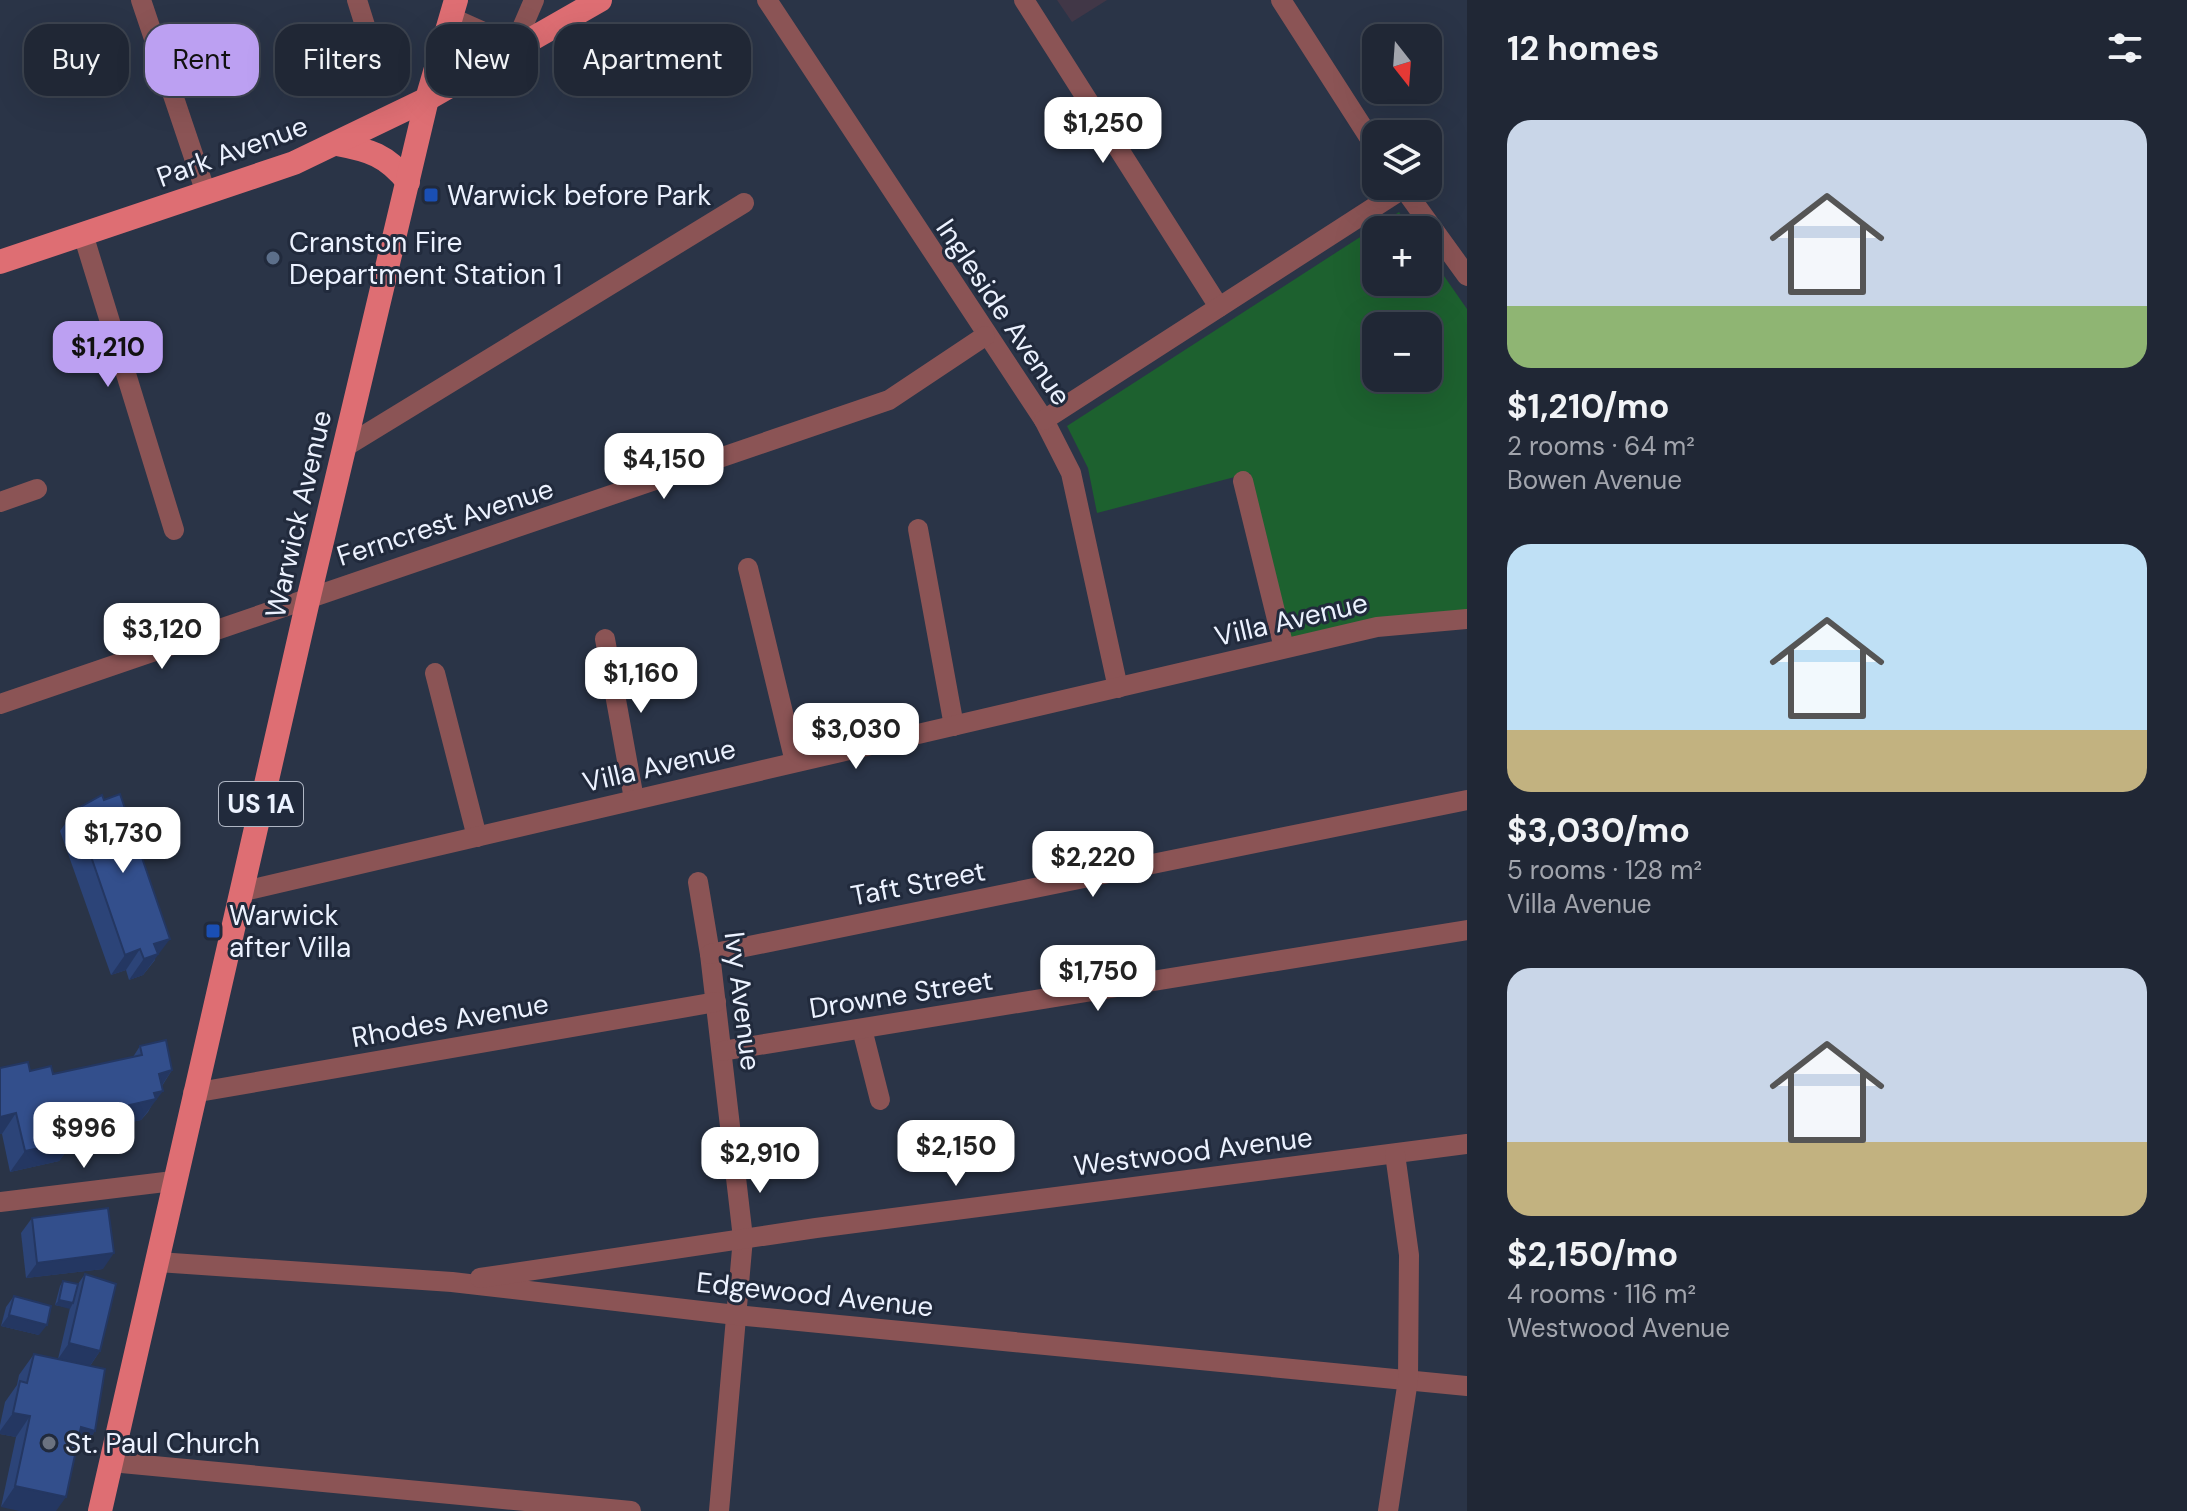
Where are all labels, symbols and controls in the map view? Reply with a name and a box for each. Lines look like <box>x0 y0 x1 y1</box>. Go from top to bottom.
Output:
chip: Buy <box>24 24 129 96</box>
chip: Rent <box>145 24 259 96</box>
chip: Filters <box>275 24 410 96</box>
chip: New <box>426 24 538 96</box>
chip: Apartment <box>554 24 751 96</box>
north arrow <box>1362 24 1442 104</box>
map controls <box>1362 24 1442 392</box>
text: 12 homes <box>1507 26 1659 71</box>
icon: filters <box>2103 26 2147 70</box>
pin: $1,250 <box>1038 97 1168 165</box>
text: $1,250 <box>1062 106 1144 140</box>
street label: Park Avenue <box>152 107 313 196</box>
button: layers <box>1362 120 1442 200</box>
icon: home <box>1755 172 1899 316</box>
place label: Warwick before Park <box>447 177 711 214</box>
marker: Warwick before Park <box>422 186 440 204</box>
street label: Ingleside Avenue <box>928 212 1080 413</box>
button: + <box>1362 216 1442 296</box>
place label: Cranston Fire Department Station 1 <box>289 224 562 293</box>
marker: Cranston Fire Department Station 1 <box>264 249 282 267</box>
button: − <box>1362 312 1442 392</box>
pin: $1,210 <box>43 321 173 389</box>
text: $1,210 <box>71 330 145 364</box>
text: $1,210/mo <box>1507 384 1669 429</box>
street label: Warwick Avenue <box>257 407 340 622</box>
text: 2 rooms · 64 m² <box>1507 429 1695 463</box>
pin: $4,150 <box>599 433 729 501</box>
text: $4,150 <box>623 442 705 476</box>
text: Bowen Avenue <box>1507 463 1682 497</box>
street label: Ferncrest Avenue <box>332 470 558 575</box>
street label: Villa Avenue <box>1211 584 1371 655</box>
icon: home <box>1755 596 1899 740</box>
pin: $3,120 <box>97 603 227 671</box>
text: $3,120 <box>122 612 202 646</box>
pin: $1,160 <box>576 647 706 715</box>
text: $1,160 <box>603 656 679 690</box>
pin: $3,030 <box>791 703 921 771</box>
text: $3,030 <box>811 712 901 746</box>
street label: Villa Avenue <box>579 730 739 801</box>
road number: US 1A <box>219 782 303 826</box>
pin: $1,730 <box>58 807 188 875</box>
text: $3,030/mo <box>1507 808 1690 853</box>
text: $1,730 <box>83 816 163 850</box>
pin: $2,220 <box>1028 831 1158 899</box>
text: $2,220 <box>1050 840 1136 874</box>
street label: Taft Street <box>848 852 988 915</box>
text: 5 rooms · 128 m² <box>1507 853 1702 887</box>
text: Villa Avenue <box>1507 887 1652 921</box>
place label: Warwick after Villa <box>229 897 351 966</box>
marker: Warwick after Villa <box>204 922 222 940</box>
street label: Ivy Avenue <box>716 930 769 1073</box>
pin: $1,750 <box>1033 945 1163 1013</box>
text: $1,750 <box>1058 954 1138 988</box>
street label: Drowne Street <box>807 962 995 1027</box>
street label: Rhodes Avenue <box>349 985 552 1056</box>
icon: home <box>1755 1020 1899 1164</box>
pin: $996 <box>37 1102 131 1170</box>
text: $996 <box>51 1111 117 1145</box>
street label: Westwood Avenue <box>1072 1118 1315 1184</box>
pin: $2,150 <box>891 1120 1021 1188</box>
pin: $2,910 <box>695 1127 825 1195</box>
text: $2,150 <box>915 1129 997 1163</box>
text: $2,910 <box>719 1136 801 1170</box>
text: $2,150/mo <box>1507 1232 1678 1277</box>
street label: Edgewood Avenue <box>695 1264 935 1325</box>
text: 4 rooms · 116 m² <box>1507 1277 1696 1311</box>
text: Westwood Avenue <box>1507 1311 1730 1345</box>
place label: St. Paul Church <box>65 1425 260 1462</box>
marker: St. Paul Church <box>40 1434 58 1452</box>

